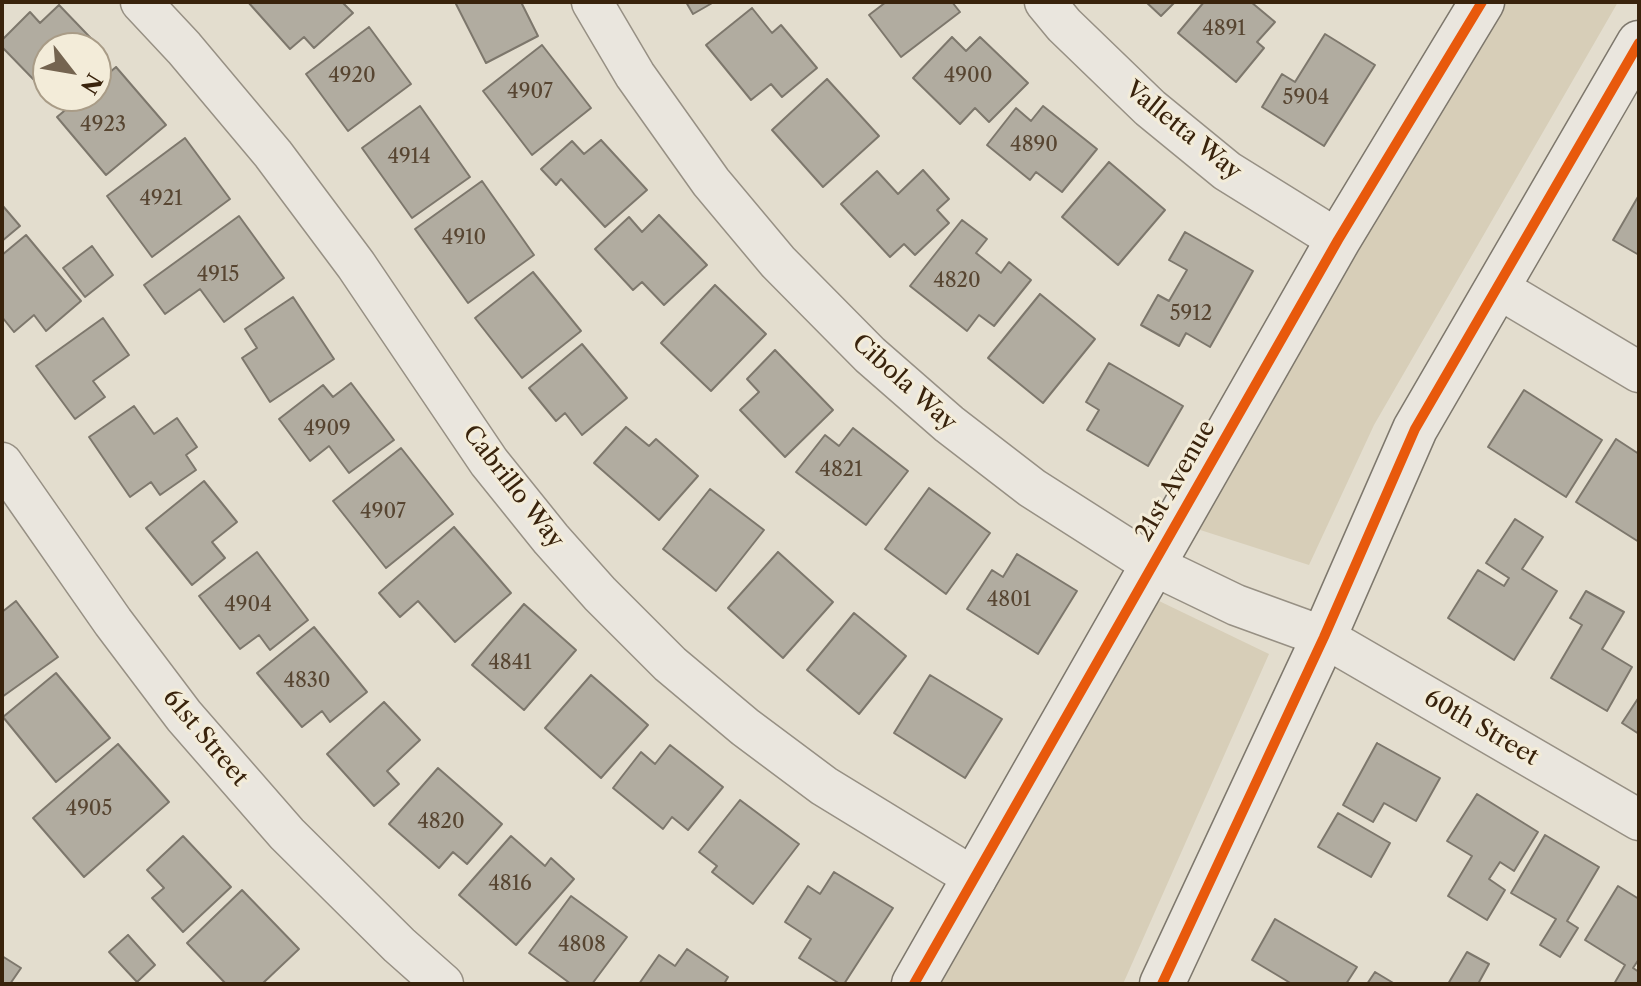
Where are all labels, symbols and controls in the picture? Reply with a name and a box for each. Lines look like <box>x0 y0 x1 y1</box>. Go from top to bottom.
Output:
house number: 4891 <box>1202 17 1246 41</box>
north arrow <box>32 32 112 112</box>
house number: 4920 <box>328 64 376 88</box>
house number: 4900 <box>944 64 992 88</box>
text: N <box>75 68 108 99</box>
street label: Valletta Way <box>1119 75 1247 187</box>
house number: 4907 <box>507 80 553 104</box>
house number: 5904 <box>1283 86 1329 110</box>
house number: 4923 <box>80 113 126 137</box>
house number: 4890 <box>1010 133 1058 157</box>
house number: 4914 <box>387 145 431 169</box>
house number: 4921 <box>139 187 183 211</box>
house number: 4910 <box>442 226 486 250</box>
house number: 4915 <box>197 263 239 287</box>
house number: 4820 <box>933 269 981 293</box>
house number: 5912 <box>1170 302 1212 326</box>
street label: Cibola Way <box>846 329 962 437</box>
street label: 21st Avenue <box>1130 416 1222 546</box>
house number: 4909 <box>303 417 351 441</box>
street label: Cabrillo Way <box>456 420 570 554</box>
house number: 4821 <box>819 458 863 482</box>
house number: 4907 <box>360 500 406 524</box>
house number: 4801 <box>987 588 1031 612</box>
house number: 4904 <box>224 593 272 617</box>
house number: 4841 <box>488 651 532 675</box>
house number: 4830 <box>283 669 331 693</box>
street label: 61st Street <box>156 684 254 792</box>
street label: 60th Street <box>1419 684 1543 772</box>
house number: 4905 <box>66 797 112 821</box>
house number: 4820 <box>417 810 465 834</box>
house number: 4816 <box>488 872 532 896</box>
house number: 4808 <box>558 933 606 957</box>

